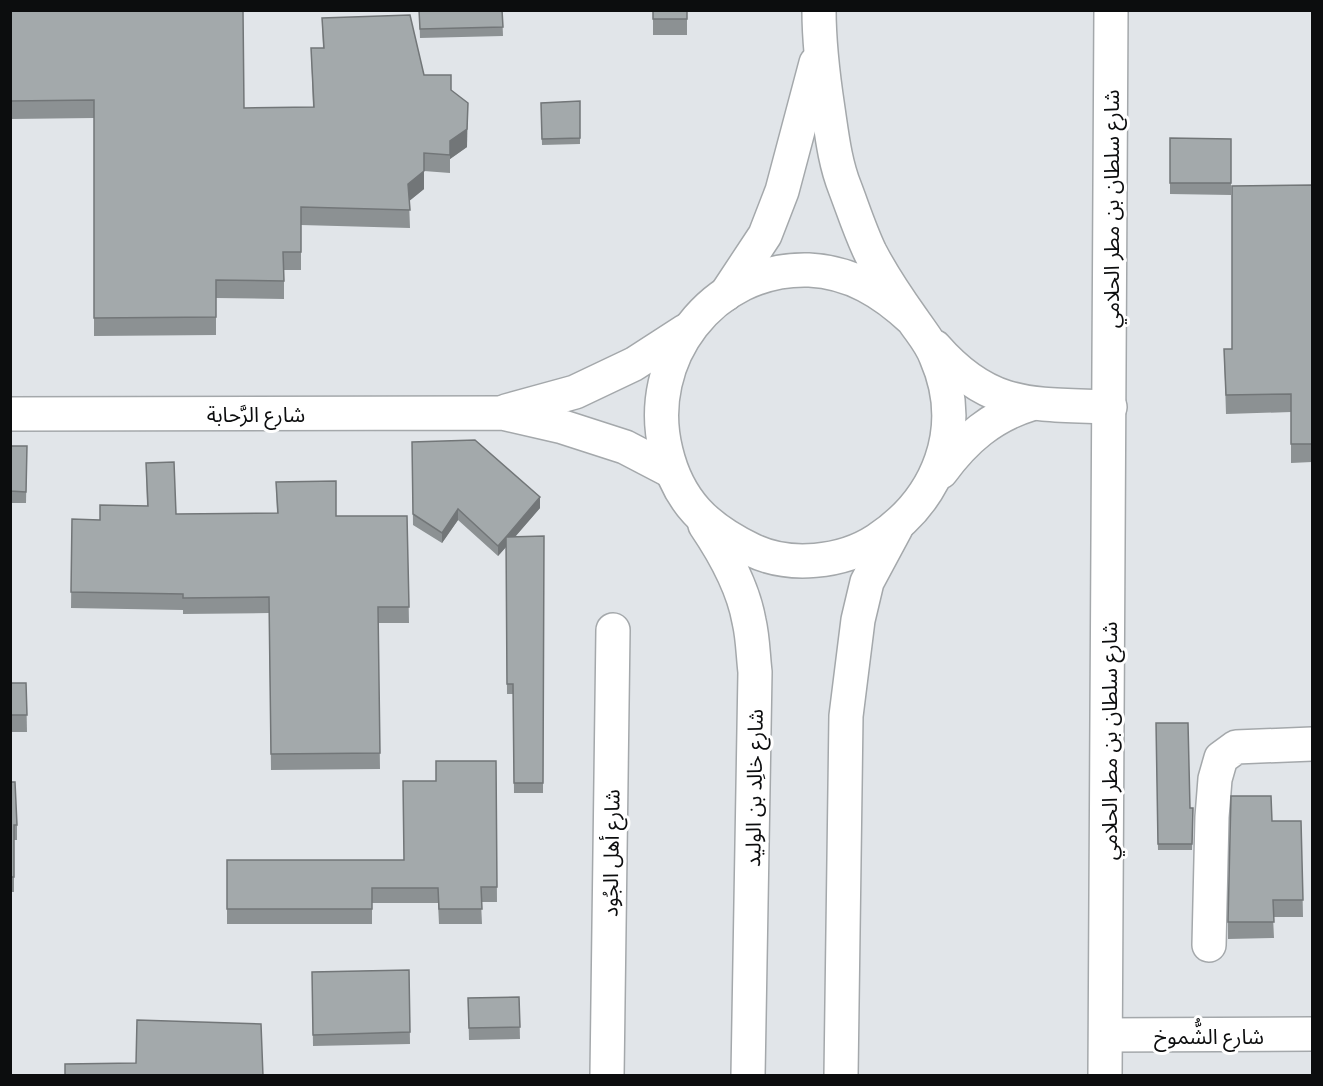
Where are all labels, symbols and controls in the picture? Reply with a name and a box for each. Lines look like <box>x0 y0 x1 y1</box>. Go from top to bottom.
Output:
street label: شارع سلطان بن مطر الحلامي <box>1098 90 1127 328</box>
street label: شارع الرَّحابة <box>207 401 305 430</box>
street label: شارع سلطان بن مطر الحلامي <box>1096 622 1125 860</box>
street label: شارع خالِد بن الوليد <box>739 709 771 867</box>
street label: شارع أهل الجُود <box>596 789 628 917</box>
street label: شارع الشُّموخ <box>1154 1018 1264 1052</box>

